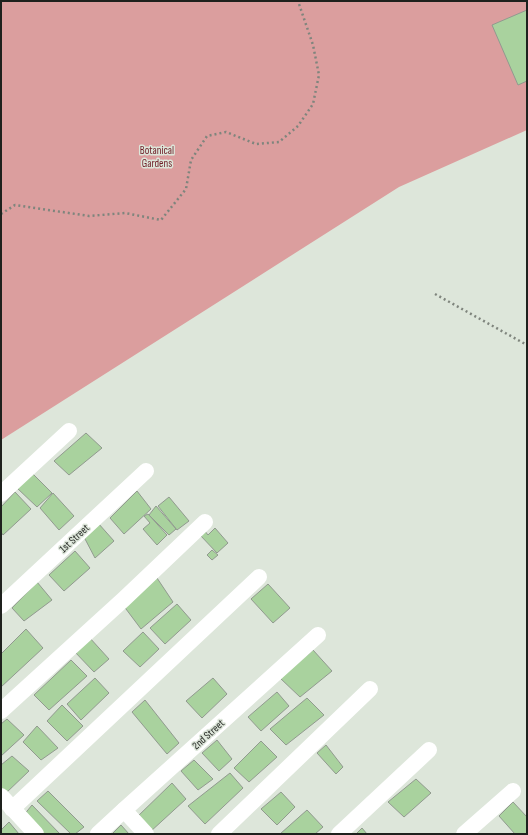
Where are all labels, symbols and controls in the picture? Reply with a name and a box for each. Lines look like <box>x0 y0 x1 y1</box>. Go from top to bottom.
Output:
park label: Botanical Gardens <box>140 144 174 170</box>
street label: 1st Street <box>57 521 92 555</box>
street label: 2nd Street <box>190 716 228 752</box>

